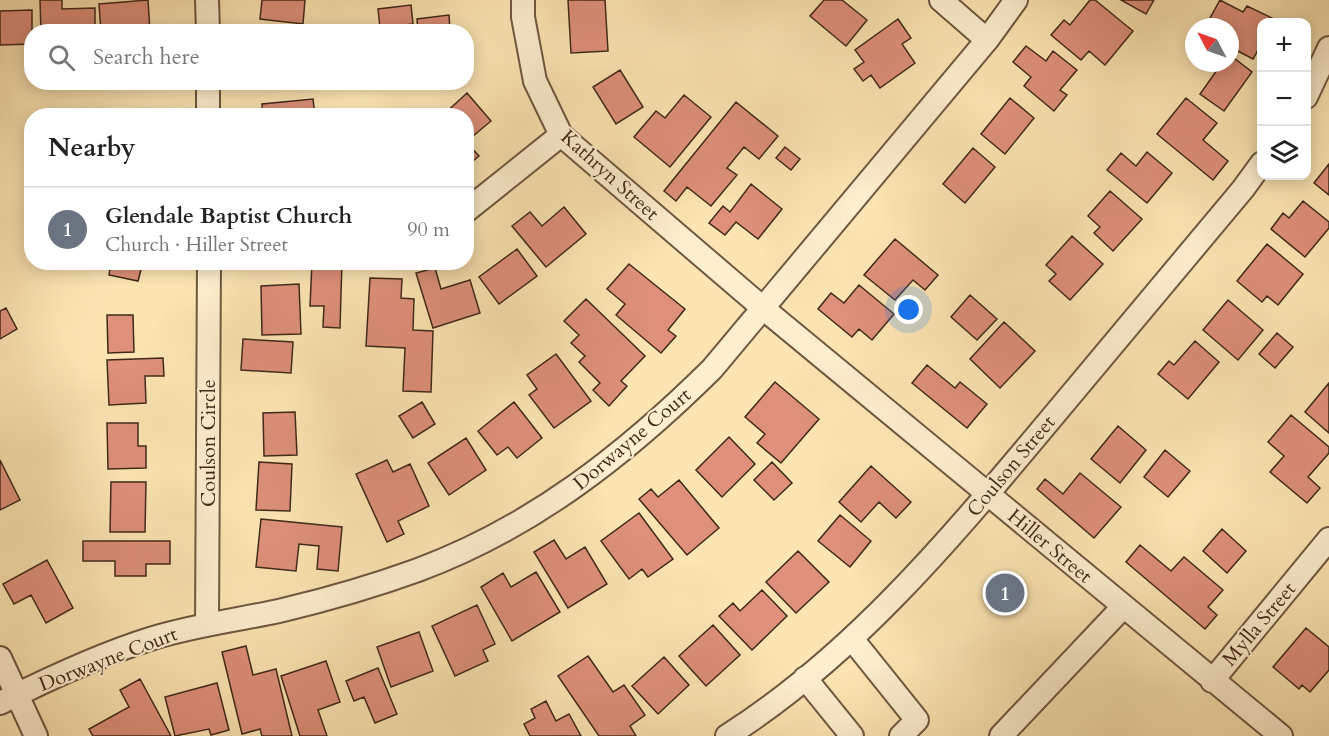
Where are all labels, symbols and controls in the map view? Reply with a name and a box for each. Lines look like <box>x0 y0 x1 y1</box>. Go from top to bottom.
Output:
north arrow <box>1185 18 1239 72</box>
map controls <box>1257 18 1311 180</box>
button: + <box>1257 18 1311 72</box>
search box <box>24 24 474 90</box>
icon: search <box>45 41 78 74</box>
text: Search here <box>93 42 200 72</box>
button: − <box>1257 72 1311 126</box>
street label: Kathryn Street <box>555 124 665 227</box>
button: layers <box>1257 126 1311 180</box>
text: Nearby <box>48 130 136 165</box>
text: Glendale Baptist Church <box>105 201 352 231</box>
text: 1 <box>62 216 73 243</box>
text: 90 m <box>407 216 450 243</box>
text: Church · Hiller Street <box>105 231 288 258</box>
your location <box>894 295 923 324</box>
street label: Coulson Circle <box>195 379 222 507</box>
street label: Dorwayne Court <box>567 381 697 496</box>
street label: Coulson Street <box>961 409 1062 522</box>
street label: Hiller Street <box>1002 503 1098 590</box>
pin: 1 <box>986 570 1024 616</box>
street label: Mylla Street <box>1216 576 1302 672</box>
street label: Dorwayne Court <box>35 620 182 698</box>

